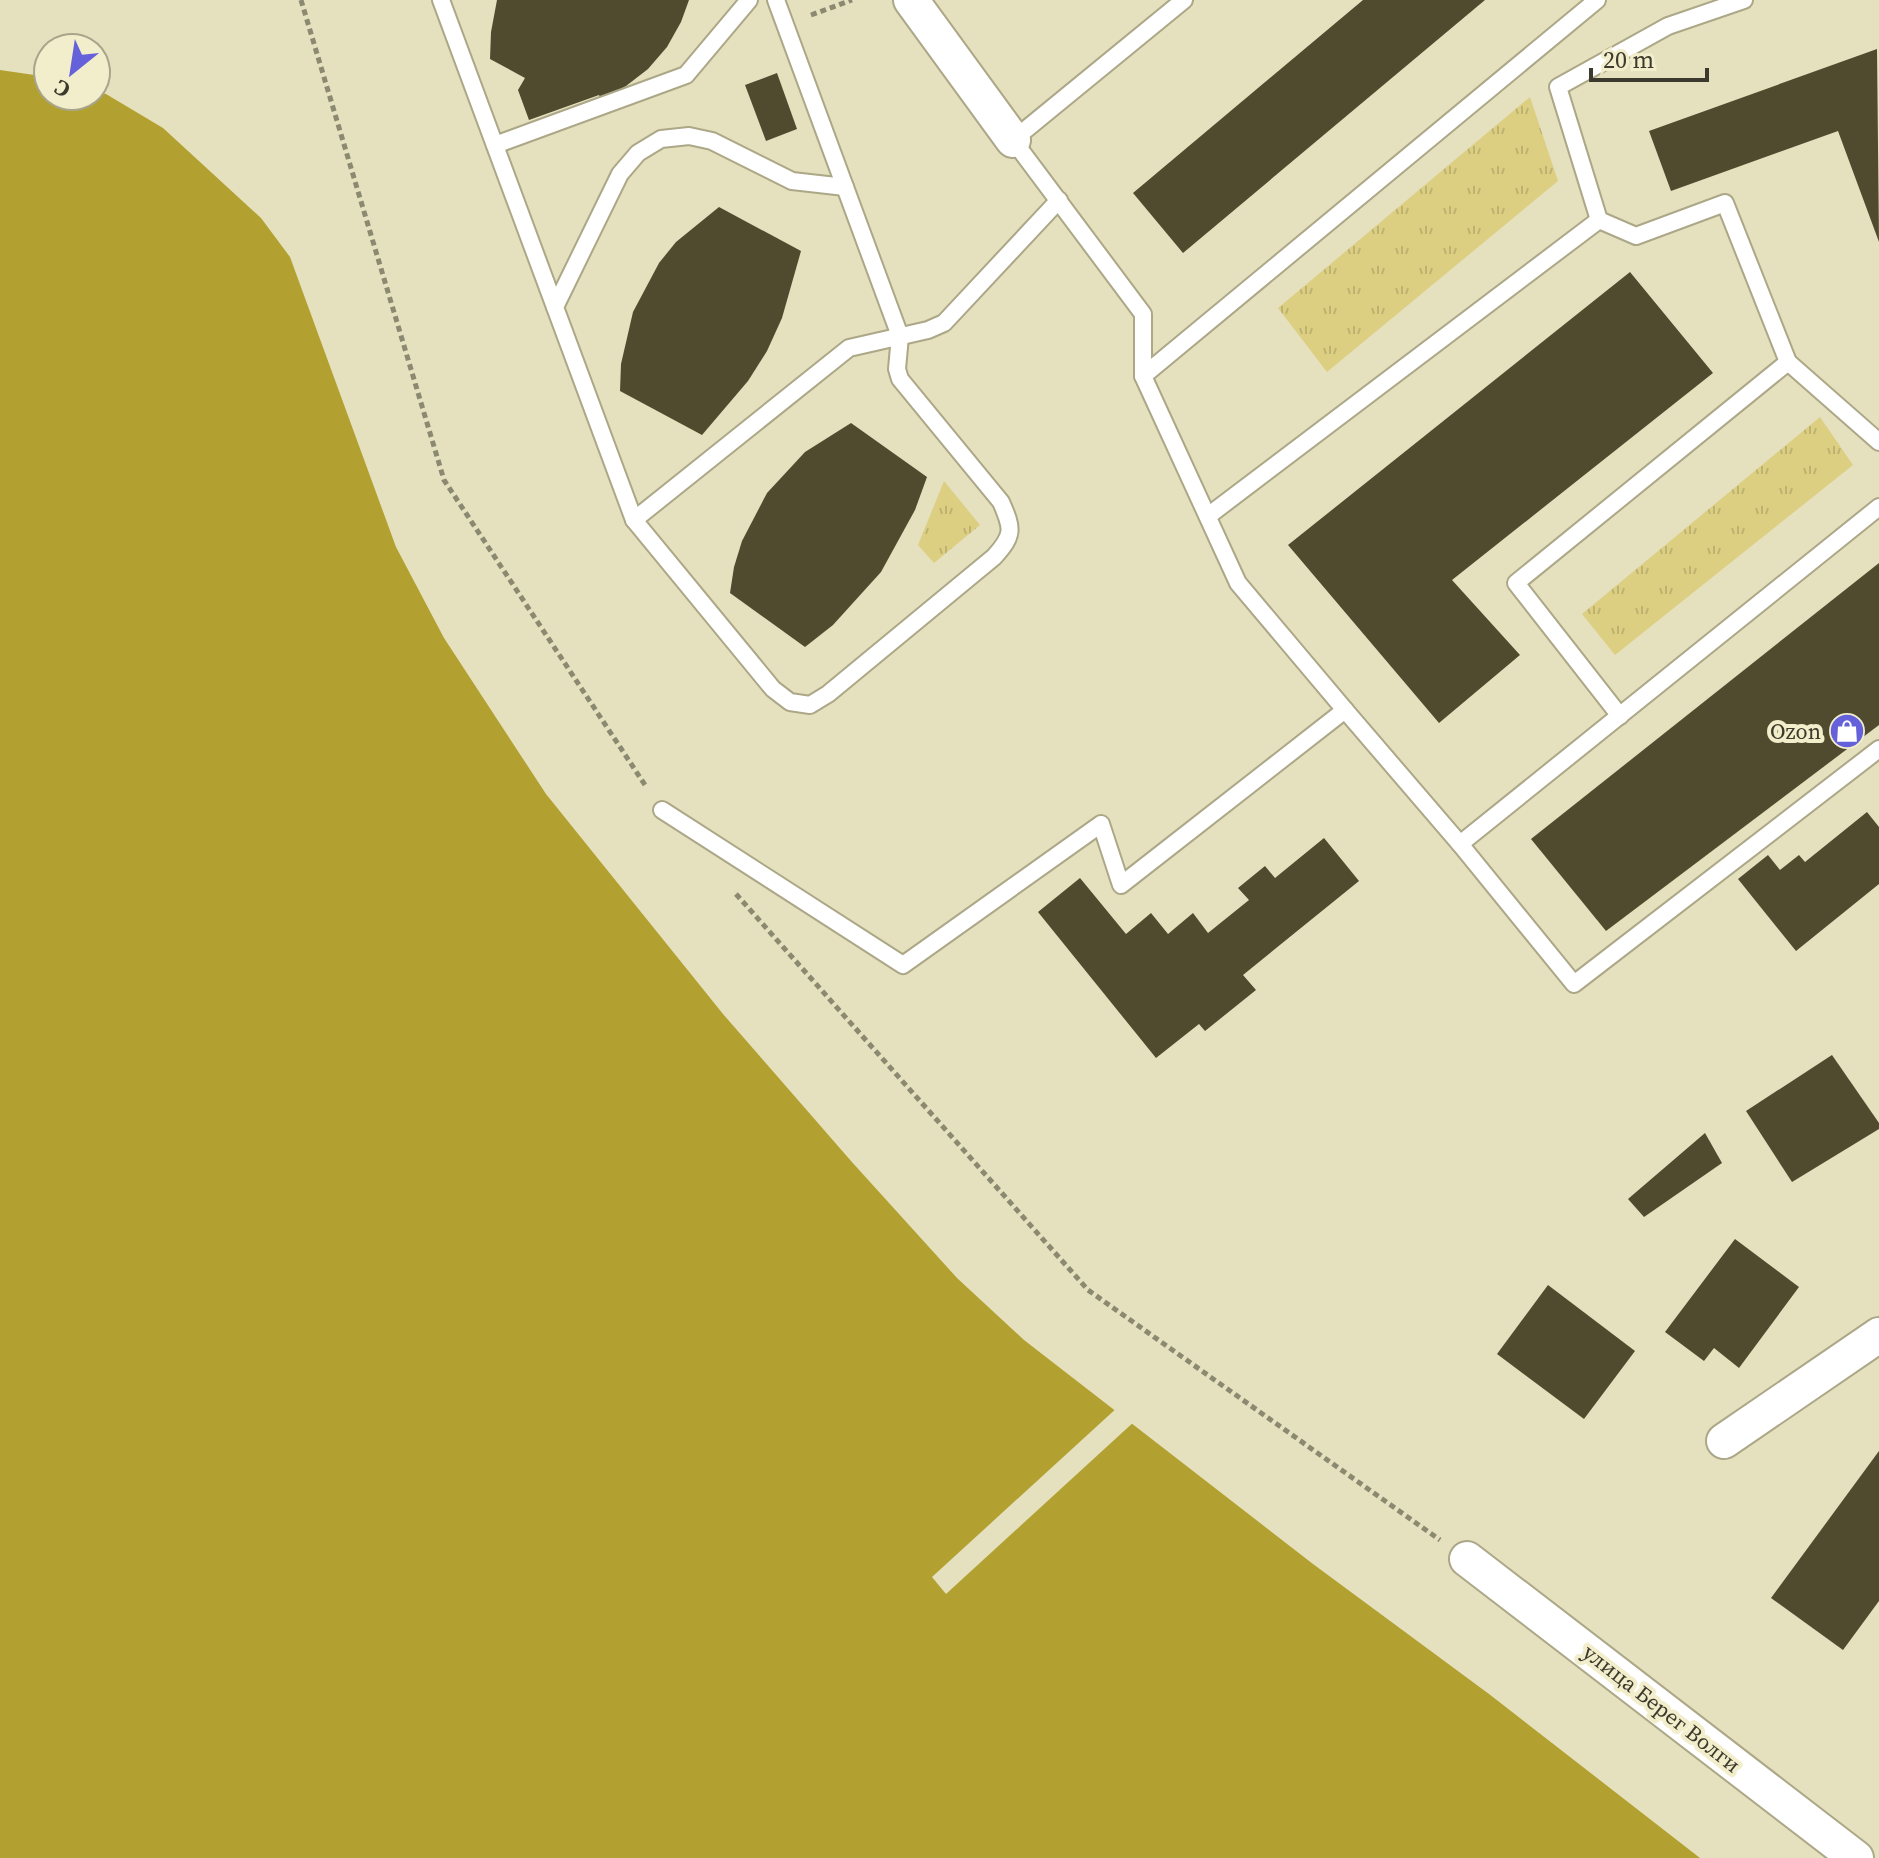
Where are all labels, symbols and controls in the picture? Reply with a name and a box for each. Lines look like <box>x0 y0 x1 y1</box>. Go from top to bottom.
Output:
north arrow <box>32 32 112 112</box>
scale bar <box>1591 32 1707 82</box>
text: 20 m <box>1603 43 1654 76</box>
text: С <box>48 73 75 106</box>
shop icon: Ozon <box>1828 712 1866 750</box>
place label: Ozon <box>1770 716 1821 746</box>
street label: улица Берег Волги <box>1577 1637 1747 1779</box>

